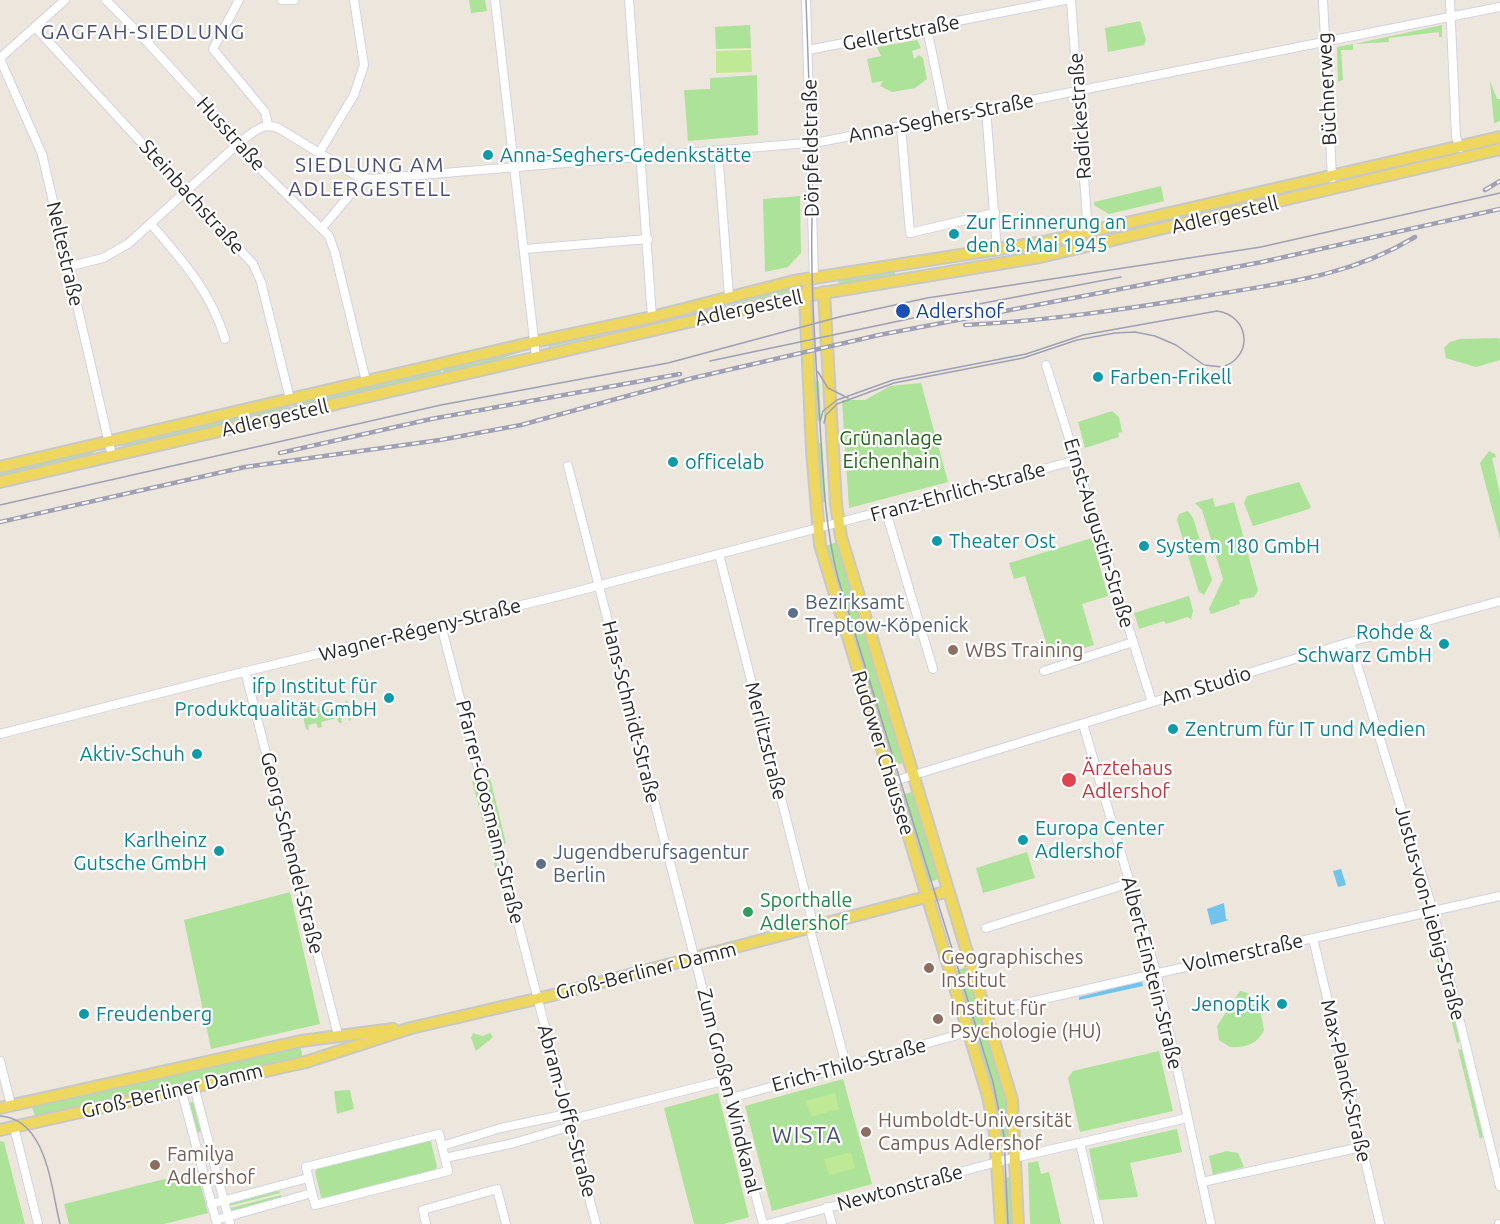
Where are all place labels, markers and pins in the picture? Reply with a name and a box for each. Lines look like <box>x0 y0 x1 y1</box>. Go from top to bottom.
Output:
place label: Anna-Seghers-Gedenkstätte <box>500 143 752 167</box>
marker: Anna-Seghers-Gedenkstätte <box>481 148 495 162</box>
place label: Zur Erinnerung an den 8. Mai 1945 <box>966 210 1126 257</box>
marker: Zur Erinnerung an den 8. Mai 1945 <box>947 227 961 241</box>
place label: Adlershof <box>916 299 1004 323</box>
marker: Adlershof <box>894 302 912 320</box>
place label: Farben-Frikell <box>1110 365 1231 389</box>
marker: Farben-Frikell <box>1091 370 1105 384</box>
place label: officelab <box>685 450 764 474</box>
marker: officelab <box>666 455 680 469</box>
place label: Theater Ost <box>949 529 1056 553</box>
marker: Theater Ost <box>930 534 944 548</box>
place label: System 180 GmbH <box>1156 534 1320 558</box>
marker: System 180 GmbH <box>1137 539 1151 553</box>
place label: Bezirksamt Treptow-Köpenick <box>805 590 969 637</box>
marker: Bezirksamt Treptow-Köpenick <box>786 606 800 620</box>
place label: Rohde & Schwarz GmbH <box>1298 620 1432 667</box>
marker: Rohde & Schwarz GmbH <box>1437 637 1451 651</box>
place label: WBS Training <box>965 638 1084 662</box>
marker: WBS Training <box>946 643 960 657</box>
place label: ifp Institut für Produktqualität GmbH <box>175 674 377 721</box>
marker: ifp Institut für Produktqualität GmbH <box>382 691 396 705</box>
place label: Zentrum für IT und Medien <box>1185 717 1426 741</box>
marker: Zentrum für IT und Medien <box>1166 722 1180 736</box>
place label: Aktiv-Schuh <box>80 742 185 766</box>
marker: Aktiv-Schuh <box>190 747 204 761</box>
place label: Ärztehaus Adlershof <box>1082 756 1172 803</box>
marker: Ärztehaus Adlershof <box>1060 771 1078 789</box>
place label: Europa Center Adlershof <box>1035 816 1164 863</box>
place label: Karlheinz Gutsche GmbH <box>73 828 207 875</box>
marker: Europa Center Adlershof <box>1016 833 1030 847</box>
place label: Jugendberufsagentur Berlin <box>553 840 749 887</box>
marker: Karlheinz Gutsche GmbH <box>212 844 226 858</box>
marker: Jugendberufsagentur Berlin <box>534 857 548 871</box>
place label: Sporthalle Adlershof <box>760 888 853 935</box>
marker: Sporthalle Adlershof <box>741 905 755 919</box>
place label: Geographisches Institut <box>941 945 1083 992</box>
marker: Geographisches Institut <box>922 961 936 975</box>
place label: Jenoptik <box>1191 992 1270 1016</box>
place label: Institut für Psychologie (HU) <box>950 996 1102 1043</box>
marker: Jenoptik <box>1275 997 1289 1011</box>
place label: Freudenberg <box>96 1002 212 1026</box>
marker: Freudenberg <box>77 1007 91 1021</box>
marker: Institut für Psychologie (HU) <box>931 1012 945 1026</box>
place label: Humboldt-Universität Campus Adlershof <box>878 1108 1072 1155</box>
marker: Humboldt-Universität Campus Adlershof <box>859 1125 873 1139</box>
place label: Familya Adlershof <box>167 1142 255 1189</box>
marker: Familya Adlershof <box>148 1158 162 1172</box>

